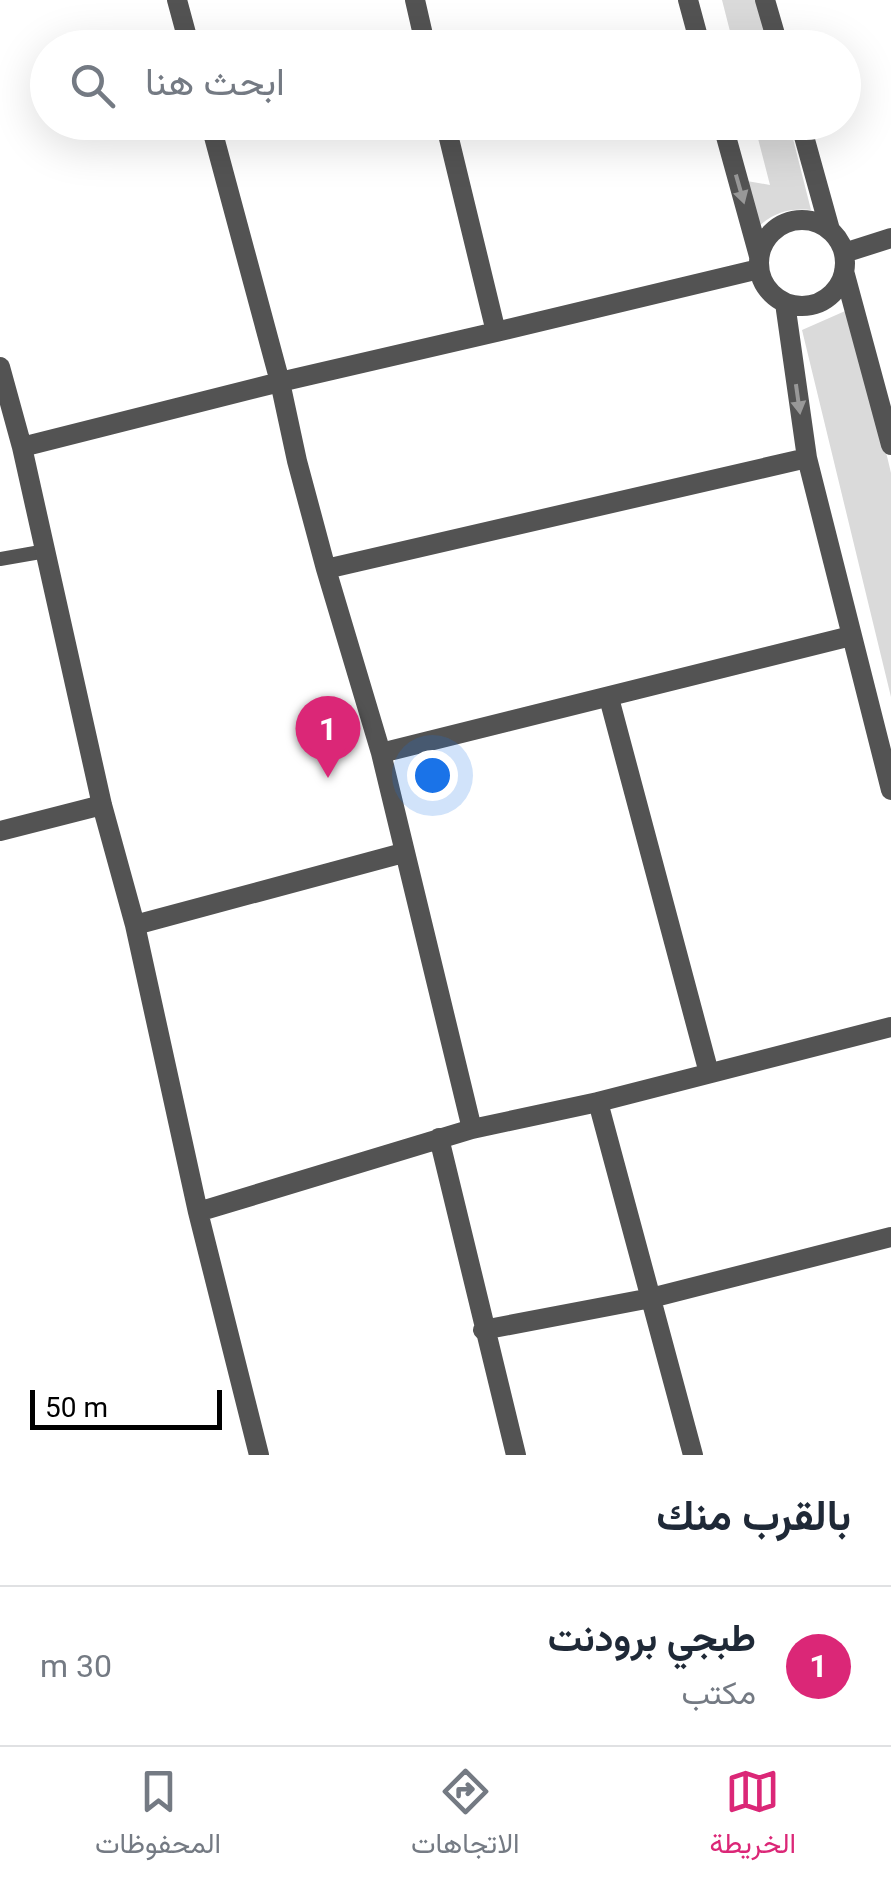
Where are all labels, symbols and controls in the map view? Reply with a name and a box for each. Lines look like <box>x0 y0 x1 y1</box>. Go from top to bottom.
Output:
search box <box>30 30 861 140</box>
icon: search <box>65 58 120 113</box>
text: ابحث هنا <box>145 60 285 104</box>
one-way arrow <box>733 174 749 205</box>
one-way arrow <box>791 384 807 416</box>
pin: 1 <box>296 696 360 778</box>
your location <box>407 750 458 801</box>
scale bar <box>30 1385 222 1430</box>
text: 50 m <box>45 1391 108 1424</box>
text: بالقرب منك <box>656 1491 851 1540</box>
text: طبجي برودنت <box>548 1616 756 1660</box>
text: 30 m <box>40 1647 112 1685</box>
text: 1 <box>809 1647 828 1685</box>
text: مكتب <box>681 1674 756 1712</box>
tab: المحفوظات <box>95 1764 221 1868</box>
tab: الاتجاهات <box>411 1764 520 1868</box>
tab: الخريطة <box>709 1764 796 1868</box>

